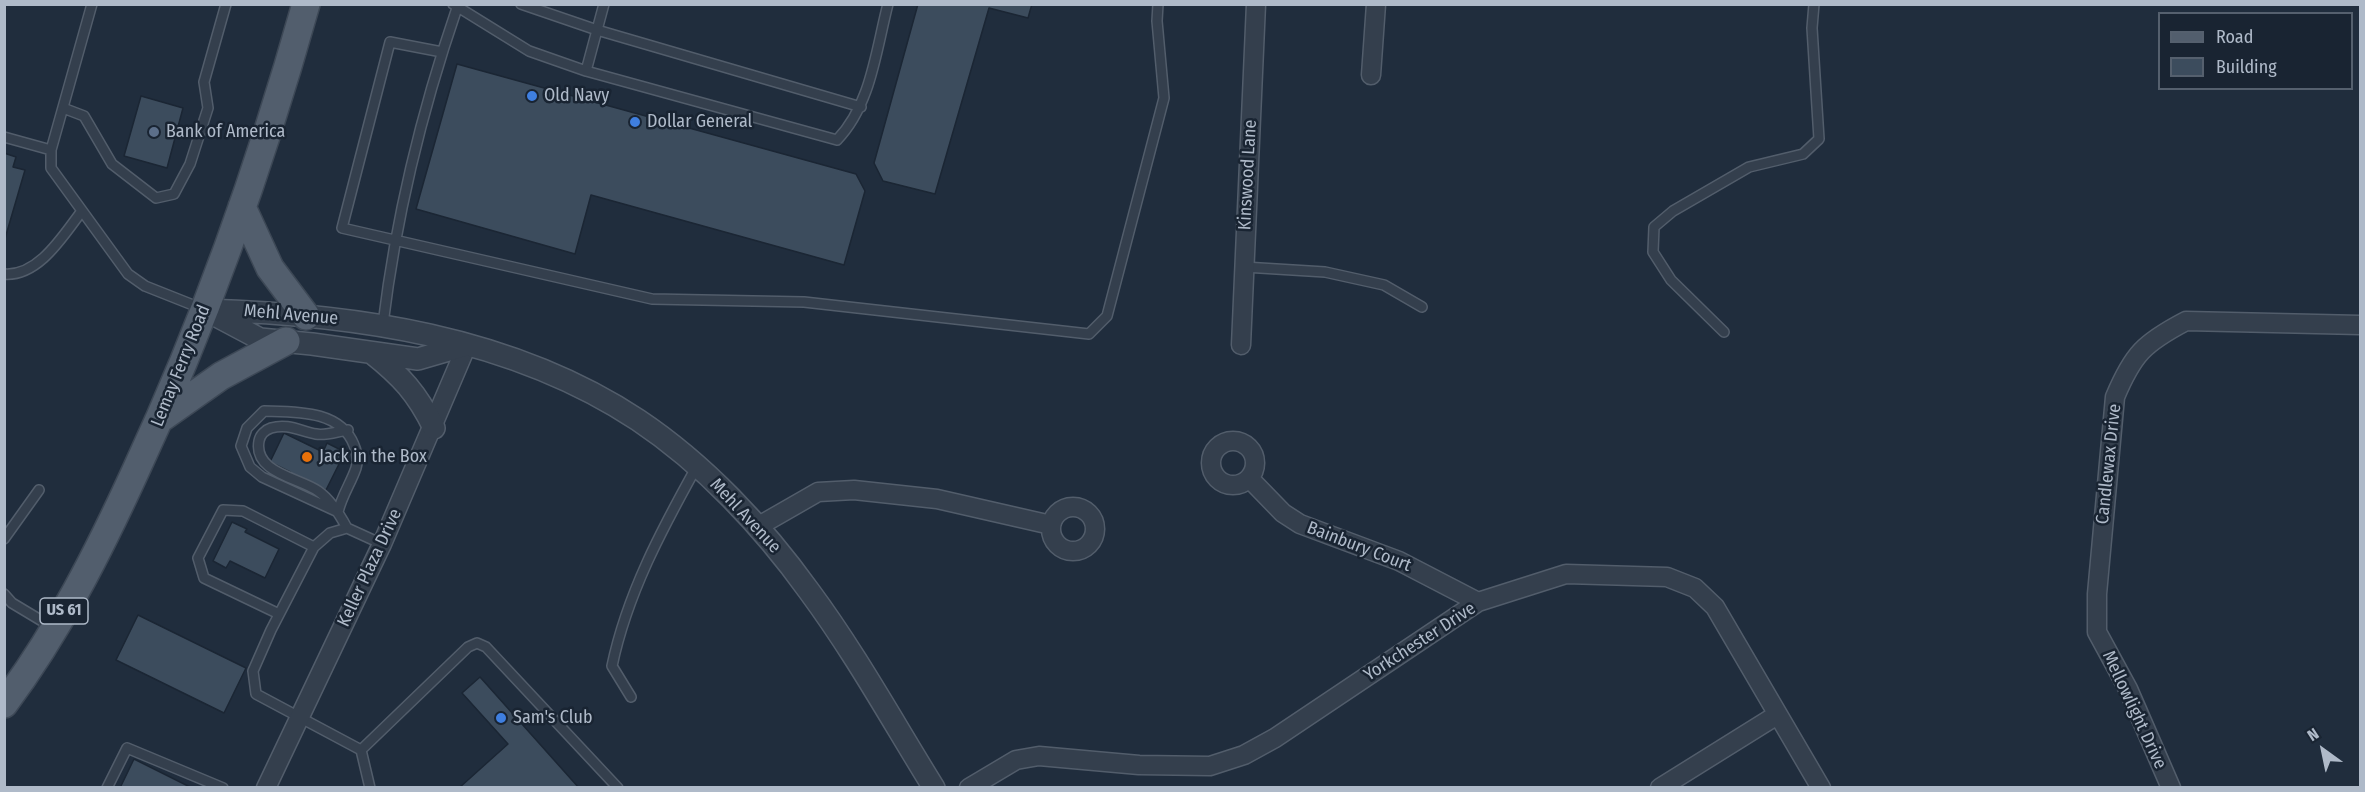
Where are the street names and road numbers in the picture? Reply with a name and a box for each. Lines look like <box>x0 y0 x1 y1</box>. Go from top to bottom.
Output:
street label: Kinswood Lane <box>1234 119 1262 231</box>
street label: Mehl Avenue <box>243 300 339 330</box>
street label: Lemay Ferry Road <box>147 302 215 430</box>
street label: Candlewax Drive <box>2092 403 2126 525</box>
street label: Mehl Avenue <box>705 474 785 558</box>
street label: Keller Plaza Drive <box>333 506 407 630</box>
street label: Bainbury Court <box>1304 517 1414 577</box>
road number: US 61 <box>40 598 88 624</box>
street label: Yorkchester Drive <box>1360 598 1480 686</box>
street label: Mellowlight Drive <box>2097 648 2171 772</box>

